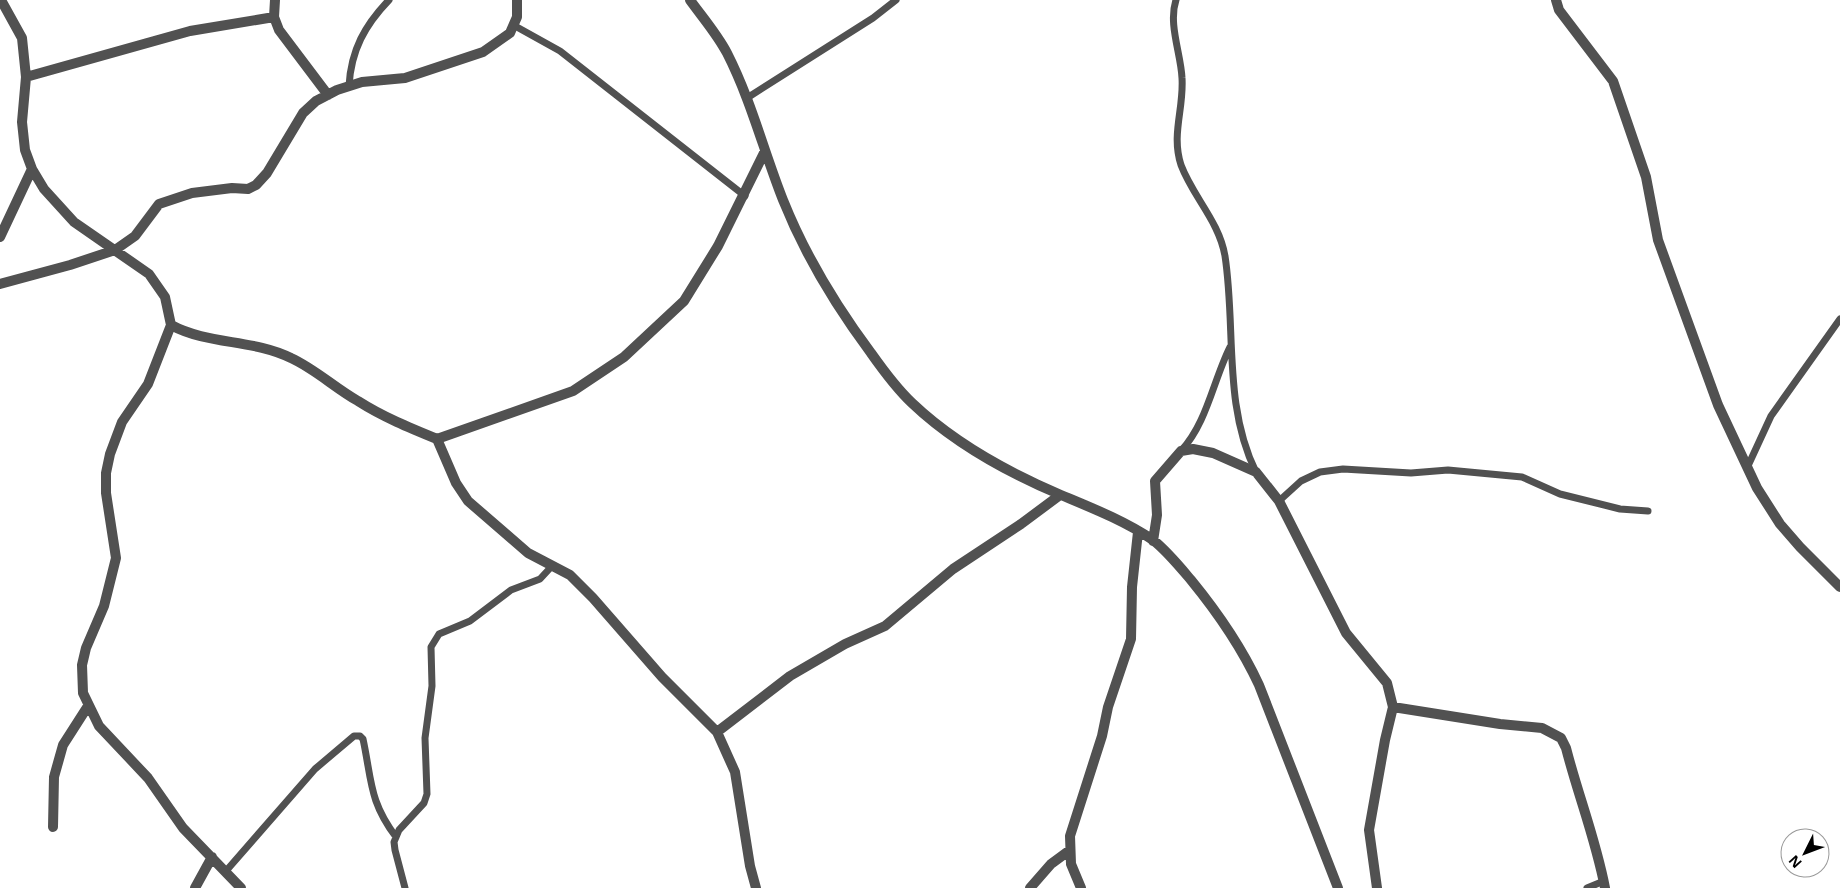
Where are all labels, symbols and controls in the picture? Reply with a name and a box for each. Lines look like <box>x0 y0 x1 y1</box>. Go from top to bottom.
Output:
north arrow <box>1780 828 1830 878</box>
text: N <box>1784 851 1806 873</box>

